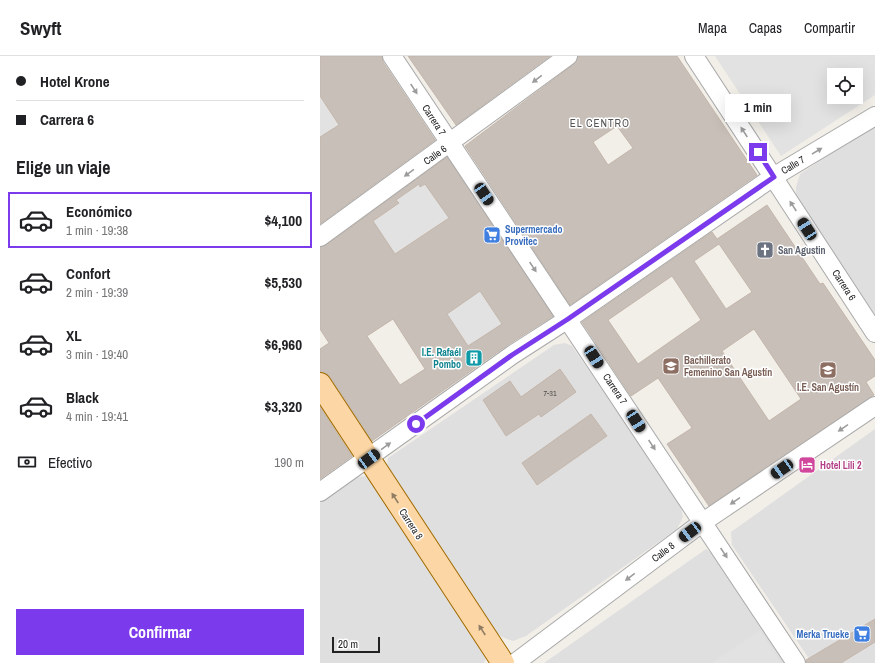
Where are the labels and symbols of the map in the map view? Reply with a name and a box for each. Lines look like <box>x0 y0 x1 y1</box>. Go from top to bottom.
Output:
one-way arrow <box>531 75 542 84</box>
one-way arrow <box>410 83 417 95</box>
callout: 1 min <box>725 94 791 122</box>
street label: Carrera 7 <box>419 102 449 138</box>
district label: EL CENTRO <box>570 116 630 130</box>
one-way arrow <box>741 126 748 138</box>
street label: Calle 6 <box>421 142 449 168</box>
route end <box>749 143 767 161</box>
one-way arrow <box>811 147 823 154</box>
street label: Calle 7 <box>779 153 808 177</box>
one-way arrow <box>404 169 415 177</box>
car <box>472 181 496 207</box>
one-way arrow <box>789 201 797 211</box>
car <box>795 216 819 242</box>
place label: Supermercado Provitec <box>505 223 562 248</box>
supermarket icon: Supermercado Provitec <box>482 225 502 245</box>
church icon: San Agustin <box>755 240 775 260</box>
place label: San Agustin <box>778 244 826 257</box>
one-way arrow <box>529 261 536 272</box>
street label: Carrera 6 <box>829 267 859 303</box>
car <box>582 344 606 370</box>
place label: I.E. Rafaél Pombo <box>422 346 461 371</box>
building icon: I.E. Rafaél Pombo <box>464 348 484 368</box>
place label: Bachillerato Femenino San Agustín <box>684 354 772 379</box>
school or university icon: Bachillerato Femenino San Agustín <box>661 356 681 376</box>
school or university icon: I.E. San Agustín <box>818 360 838 380</box>
street label: Carrera 7 <box>600 371 630 407</box>
place label: I.E. San Agustín <box>797 381 859 394</box>
house number: 7-31 <box>543 388 557 398</box>
car <box>624 408 648 434</box>
route start <box>407 415 425 433</box>
one-way arrow <box>837 424 848 432</box>
one-way arrow <box>648 440 656 450</box>
one-way arrow <box>381 442 392 450</box>
car <box>356 447 382 471</box>
hotel icon: Hotel Lili 2 <box>797 455 817 475</box>
car <box>769 457 795 481</box>
place label: Hotel Lili 2 <box>820 459 862 472</box>
one-way arrow <box>391 493 399 504</box>
one-way arrow <box>730 497 740 505</box>
street label: Carrera 8 <box>396 506 426 542</box>
car <box>677 520 703 544</box>
street label: Calle 8 <box>649 539 677 565</box>
one-way arrow <box>720 548 728 559</box>
one-way arrow <box>624 573 635 581</box>
supermarket icon: Merka Trueke <box>852 624 872 644</box>
one-way arrow <box>478 625 486 636</box>
place label: Merka Trueke <box>797 628 849 641</box>
scale bar <box>332 635 380 654</box>

